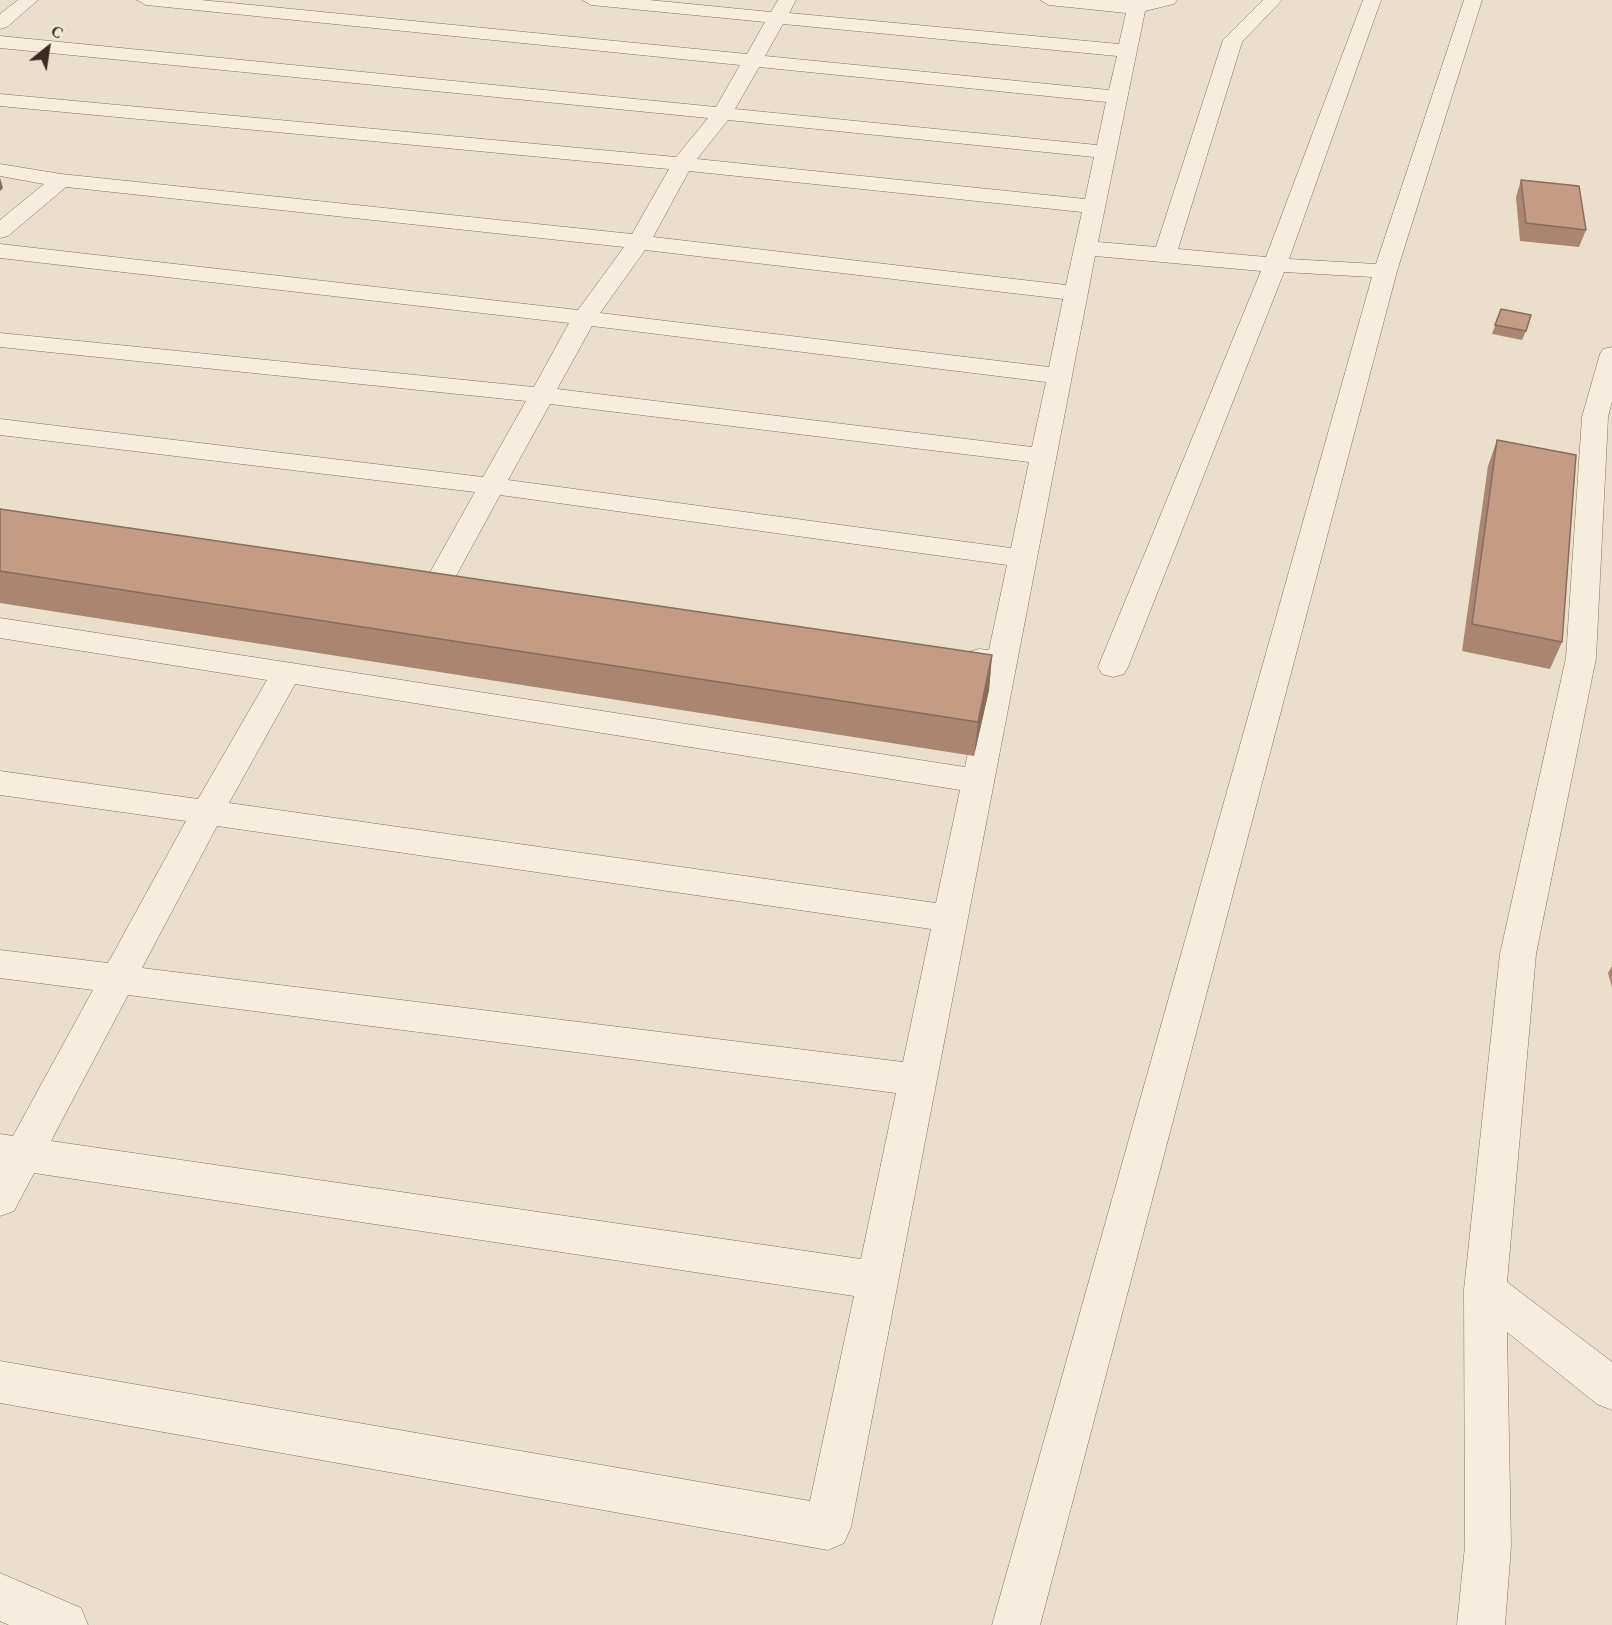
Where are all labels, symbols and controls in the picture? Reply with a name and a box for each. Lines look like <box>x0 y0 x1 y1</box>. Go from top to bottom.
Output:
north arrow <box>18 18 78 78</box>
text: С <box>46 19 68 46</box>

